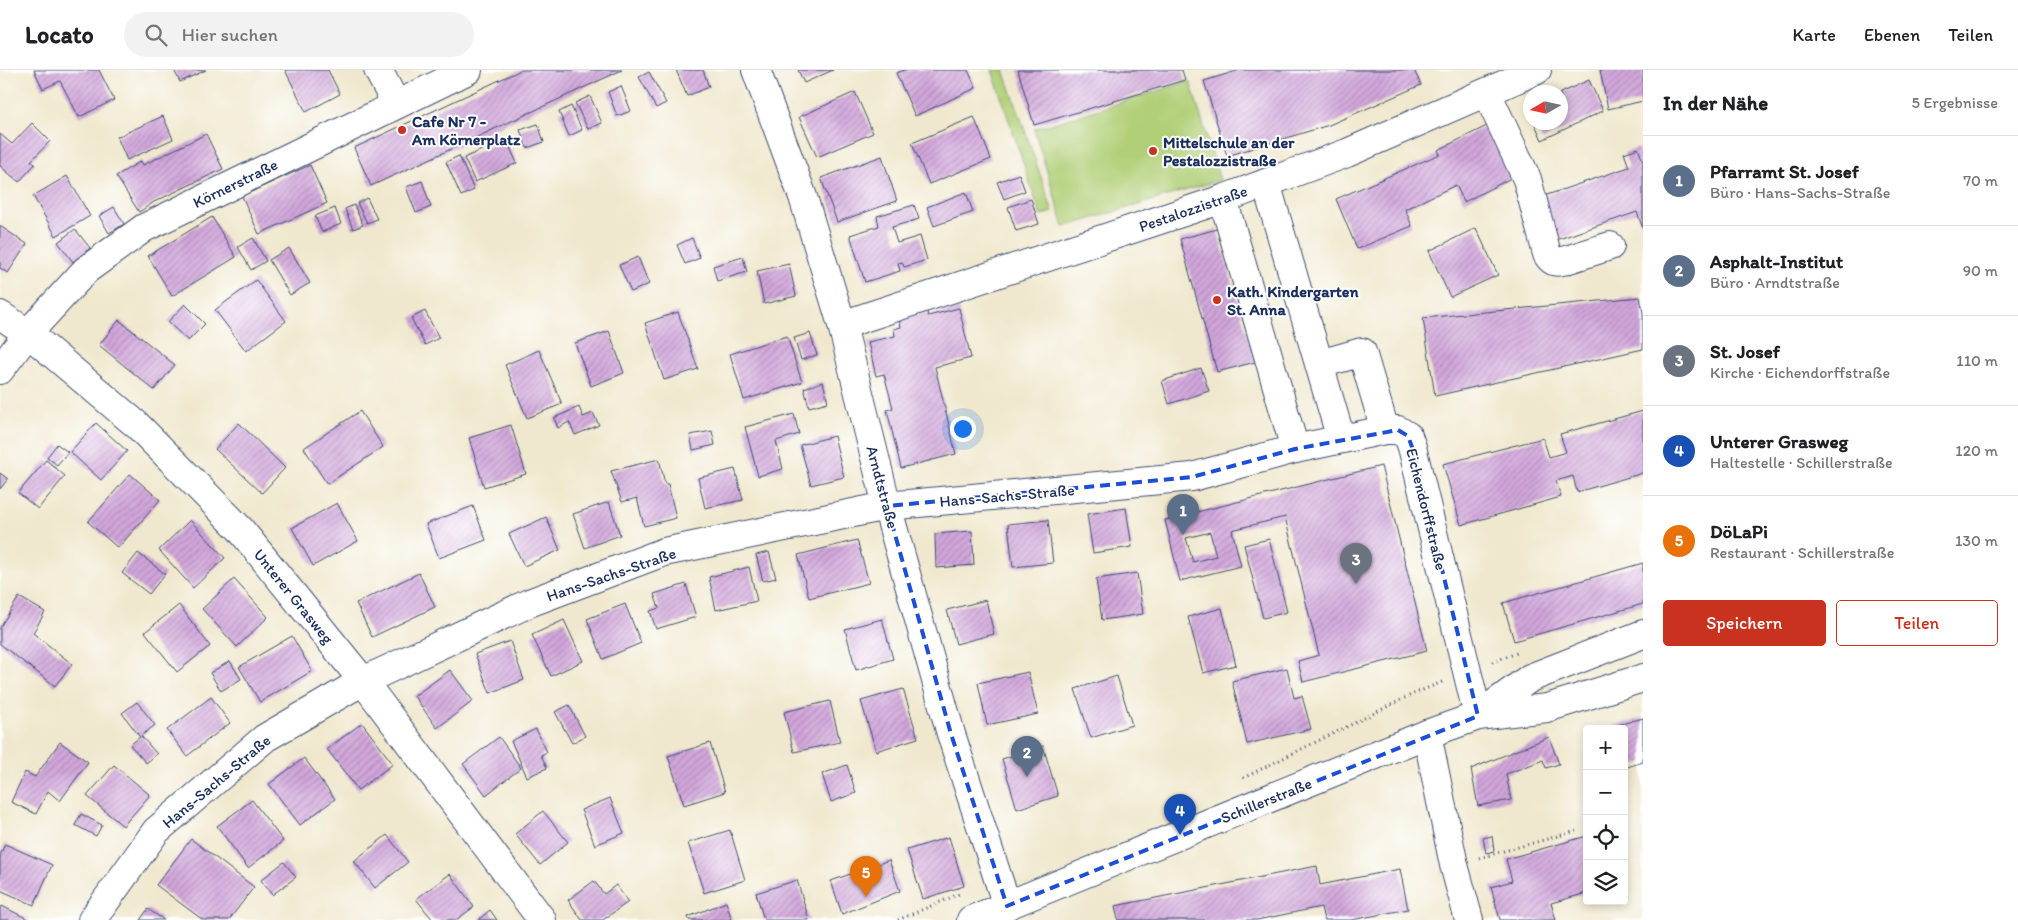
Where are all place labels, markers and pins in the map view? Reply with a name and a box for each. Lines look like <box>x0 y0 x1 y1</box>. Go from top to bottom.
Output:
place label: Cafe Nr 7 - Am Körnerplatz <box>411 112 521 150</box>
marker: Cafe Nr 7 - Am Körnerplatz <box>396 124 408 136</box>
place label: Mittelschule an der Pestalozzistraße <box>1163 133 1295 170</box>
marker: Mittelschule an der Pestalozzistraße <box>1147 145 1159 157</box>
place label: Kath. Kindergarten St. Anna <box>1227 282 1359 319</box>
marker: Kath. Kindergarten St. Anna <box>1211 294 1223 306</box>
pin: 1 <box>1167 494 1199 535</box>
pin: 3 <box>1340 543 1372 584</box>
pin: 2 <box>1011 736 1043 777</box>
pin: 4 <box>1164 794 1196 835</box>
pin: 5 <box>850 856 882 897</box>

